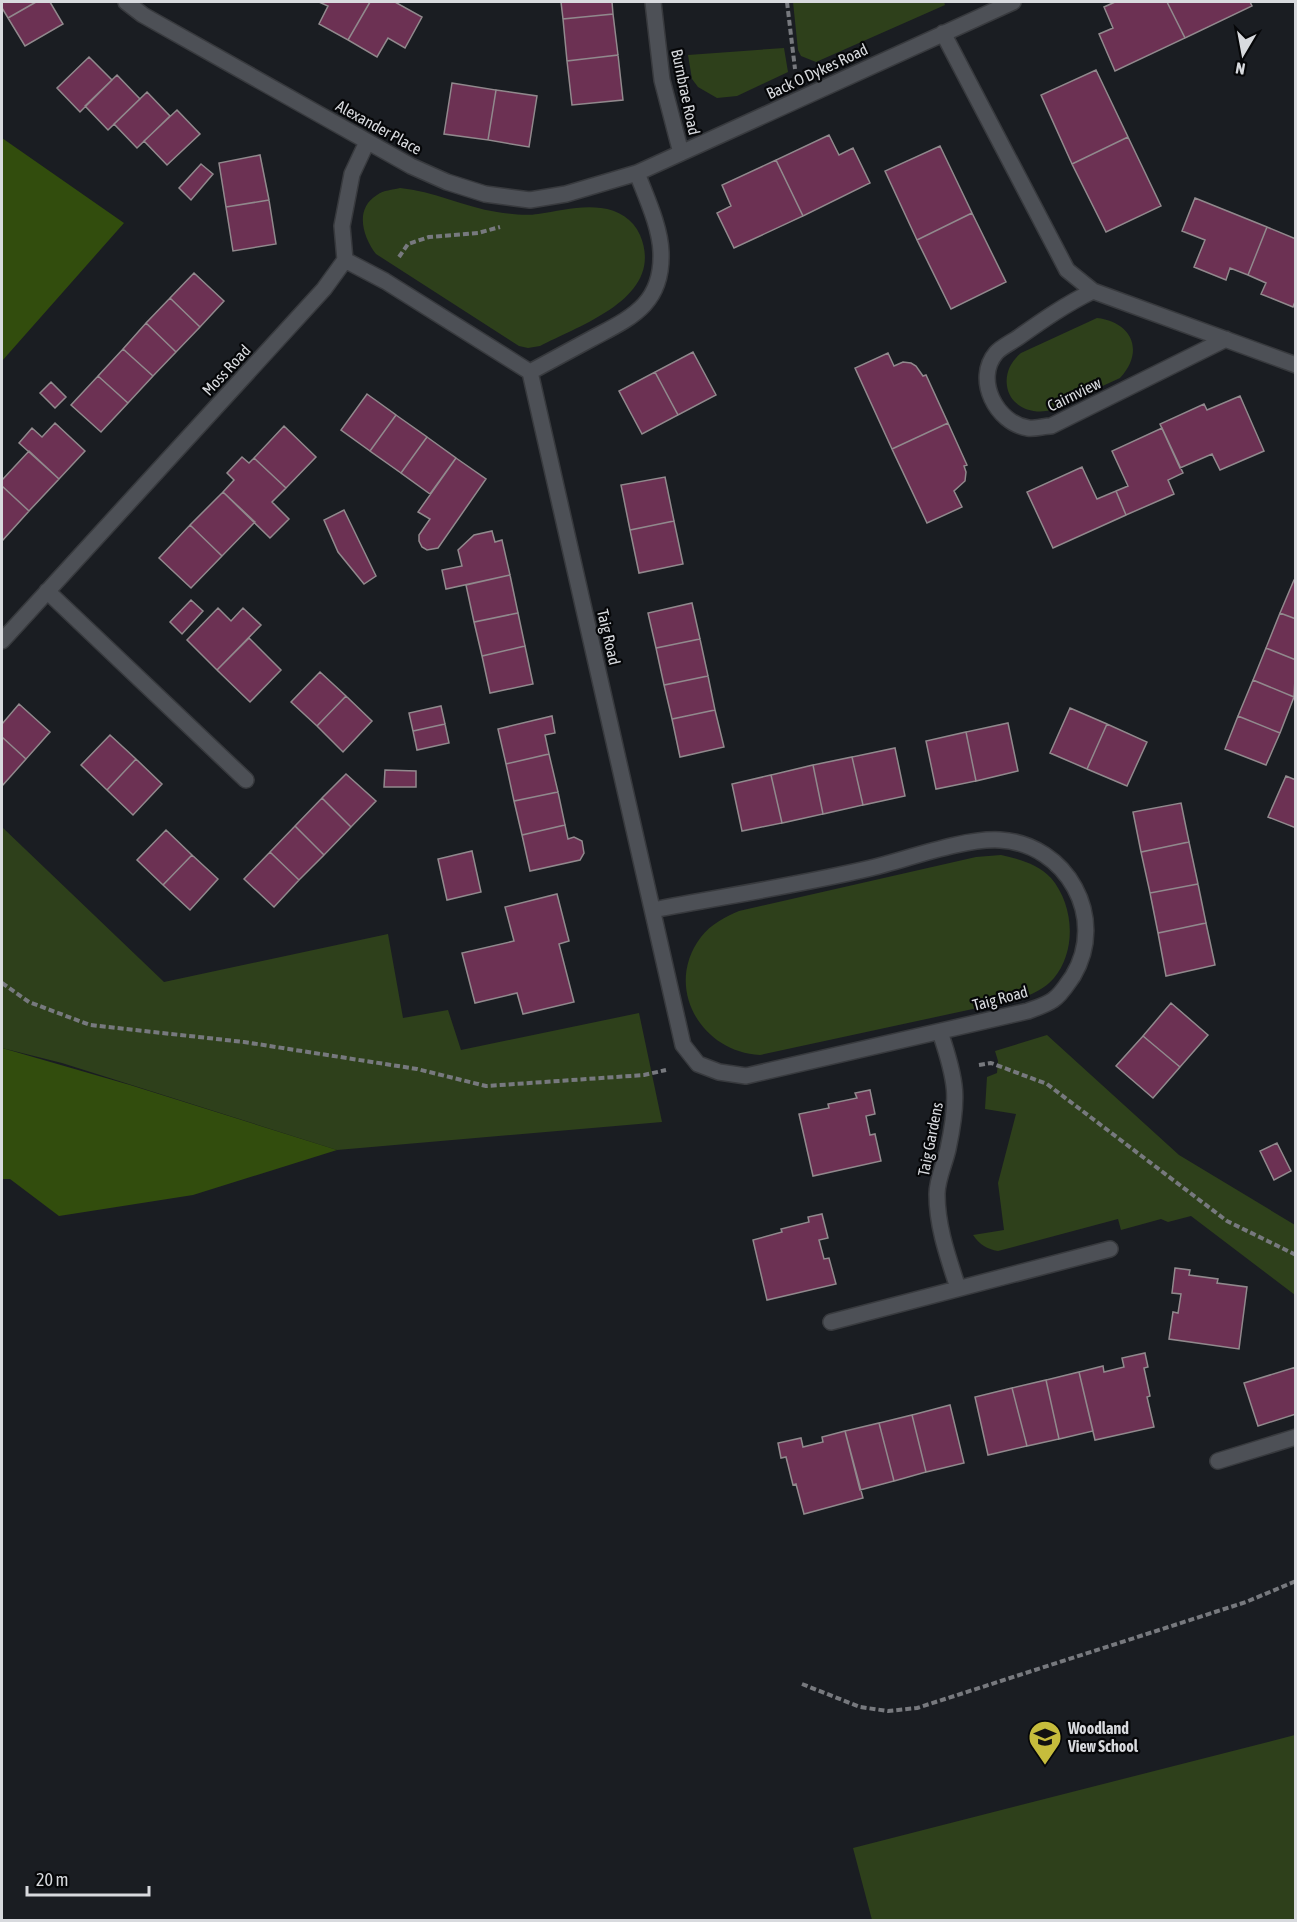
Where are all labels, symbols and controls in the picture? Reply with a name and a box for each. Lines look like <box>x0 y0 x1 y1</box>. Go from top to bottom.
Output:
north arrow <box>1213 24 1273 84</box>
street label: Back O Dykes Road <box>764 40 871 103</box>
street label: Burnbrae Road <box>668 47 704 137</box>
text: N <box>1234 59 1247 78</box>
street label: Alexander Place <box>333 96 425 158</box>
street label: Moss Road <box>198 341 254 399</box>
street label: Cairnview <box>1044 373 1104 415</box>
street label: Taig Road <box>593 607 624 667</box>
street label: Taig Road <box>970 982 1030 1015</box>
street label: Taig Gardens <box>914 1100 947 1178</box>
school or university icon: Woodland View School <box>1027 1719 1063 1766</box>
place label: Woodland View School <box>1067 1719 1139 1755</box>
scale bar <box>27 1859 148 1897</box>
text: 20 m <box>36 1869 68 1890</box>

